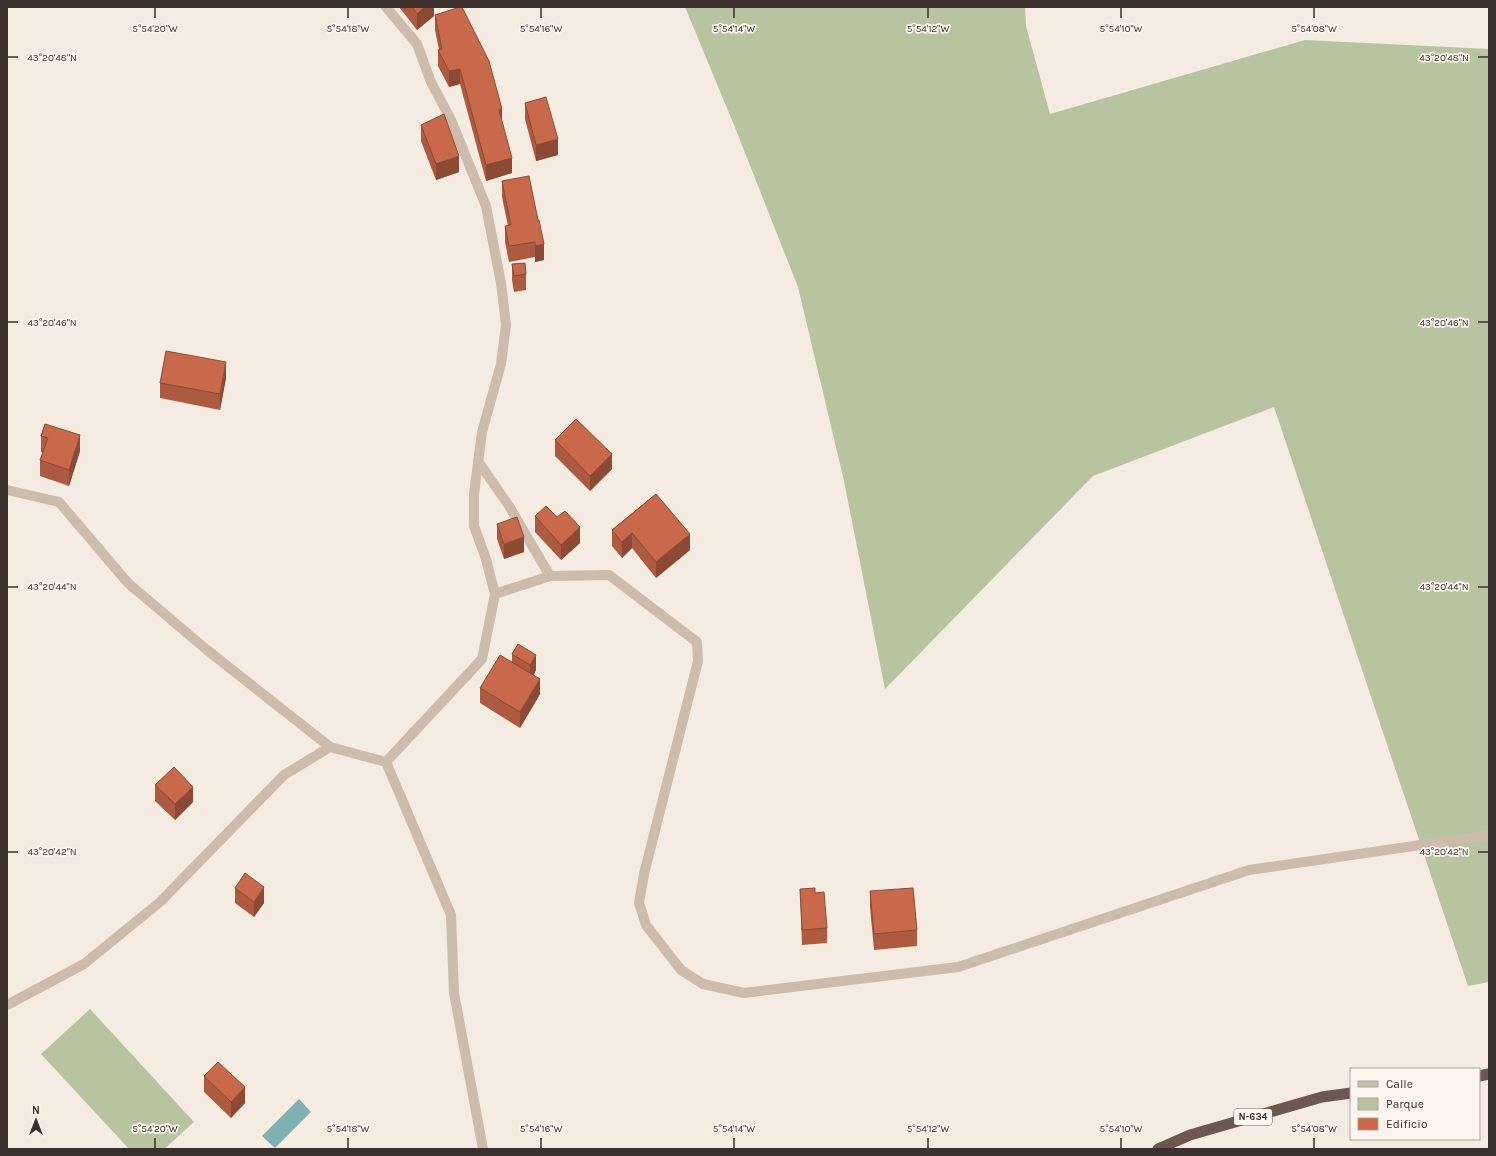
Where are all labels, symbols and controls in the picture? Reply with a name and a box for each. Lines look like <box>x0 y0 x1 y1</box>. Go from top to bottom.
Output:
text: 5°54'20"W <box>132 23 178 35</box>
text: 5°54'18"W <box>326 23 370 35</box>
text: 5°54'16"W <box>520 23 562 35</box>
text: 5°54'14"W <box>713 23 755 35</box>
text: 5°54'12"W <box>907 23 949 35</box>
text: 5°54'10"W <box>1100 23 1142 35</box>
text: 5°54'08"W <box>1291 23 1337 35</box>
text: 43°20'48"N <box>27 52 77 64</box>
text: 43°20'48"N <box>1419 52 1469 64</box>
text: 43°20'46"N <box>27 317 77 329</box>
text: 43°20'46"N <box>1419 317 1469 329</box>
text: 43°20'44"N <box>27 581 77 593</box>
text: 43°20'44"N <box>1419 581 1469 593</box>
text: 43°20'42"N <box>27 846 77 858</box>
text: 43°20'42"N <box>1419 846 1469 858</box>
legend <box>1350 1068 1480 1140</box>
text: Calle <box>1386 1077 1413 1091</box>
text: Parque <box>1386 1097 1424 1111</box>
north arrow <box>16 1100 56 1140</box>
text: N <box>32 1104 40 1117</box>
road number: N-634 <box>1234 1109 1272 1125</box>
text: Edificio <box>1386 1117 1427 1131</box>
text: 5°54'20"W <box>132 1123 178 1135</box>
text: 5°54'18"W <box>326 1123 370 1135</box>
text: 5°54'16"W <box>520 1123 562 1135</box>
text: 5°54'14"W <box>713 1123 755 1135</box>
text: 5°54'12"W <box>907 1123 949 1135</box>
text: 5°54'10"W <box>1100 1123 1142 1135</box>
text: 5°54'08"W <box>1291 1123 1337 1135</box>

